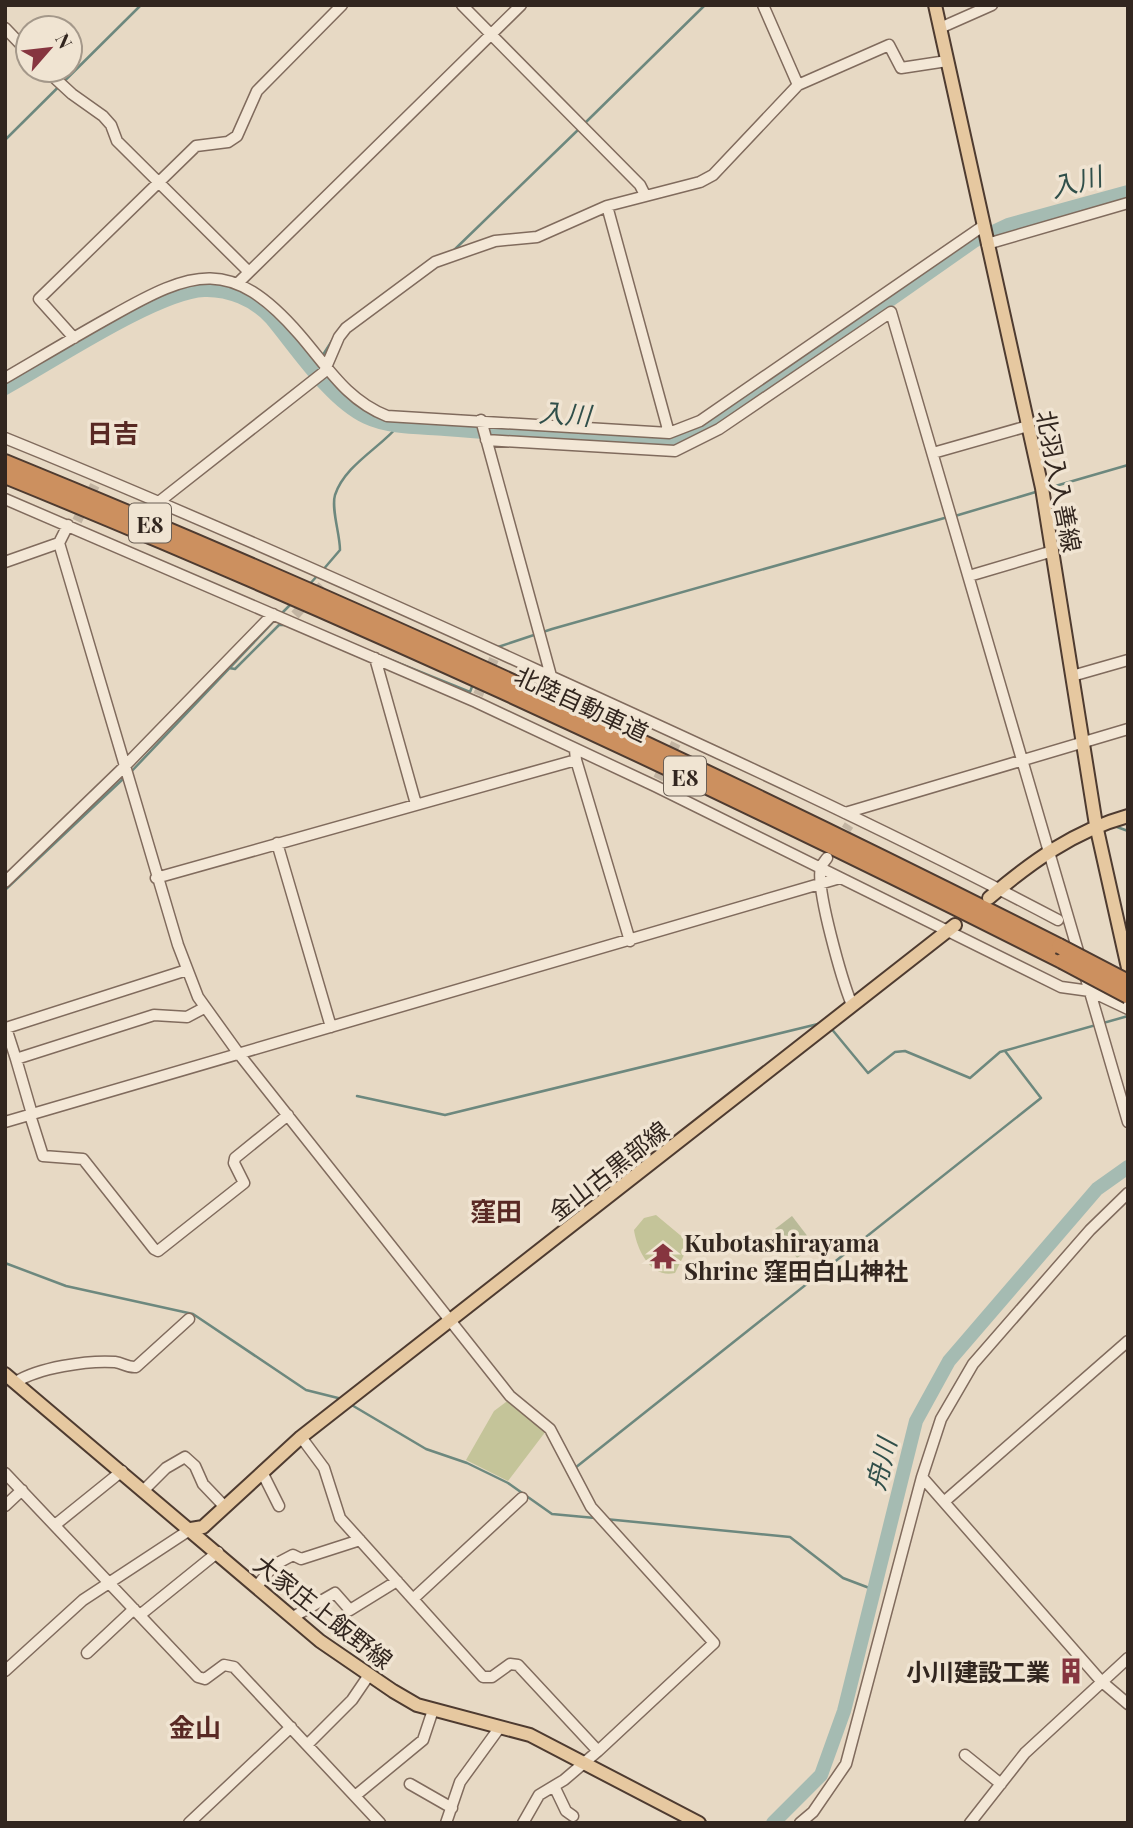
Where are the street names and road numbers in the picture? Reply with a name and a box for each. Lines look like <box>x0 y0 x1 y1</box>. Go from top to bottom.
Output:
street label: 北羽入入善線 <box>1031 407 1089 555</box>
road number: E8 <box>129 503 171 542</box>
street label: 北陸自動車道 <box>510 658 654 748</box>
road number: E8 <box>664 756 706 796</box>
street label: 金山古黒部線 <box>541 1113 675 1227</box>
street label: 大家庄上飯野線 <box>248 1547 400 1675</box>

